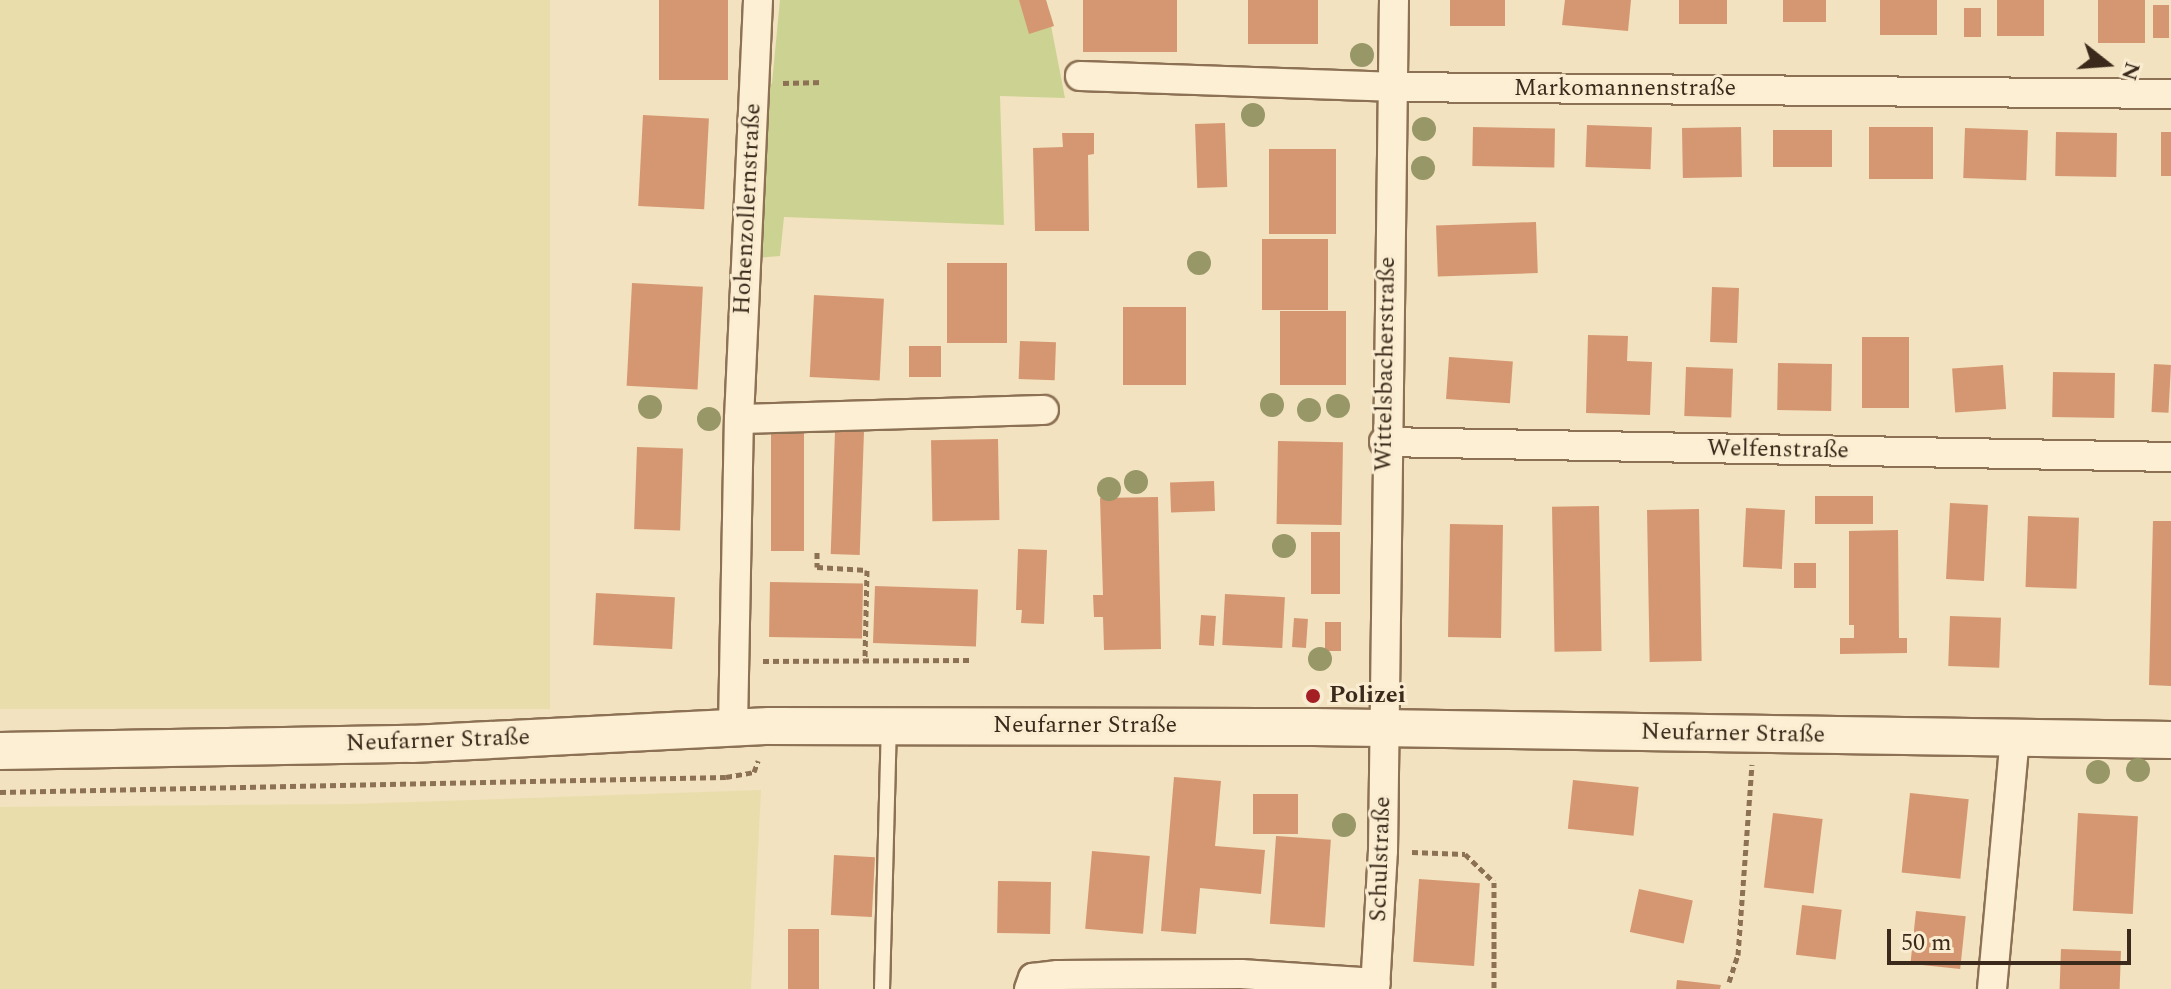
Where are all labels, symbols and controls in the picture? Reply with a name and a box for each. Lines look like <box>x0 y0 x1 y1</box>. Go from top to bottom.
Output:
north arrow <box>2067 24 2147 104</box>
text: N <box>2112 58 2149 85</box>
street label: Markomannenstraße <box>1514 75 1736 103</box>
street label: Hohenzollernstraße <box>728 102 768 316</box>
street label: Wittelsbacherstraße <box>1370 256 1402 472</box>
street label: Welfenstraße <box>1707 434 1849 466</box>
place label: Polizei <box>1329 682 1406 710</box>
marker: Polizei <box>1304 687 1322 705</box>
street label: Neufarner Straße <box>993 712 1177 740</box>
street label: Neufarner Straße <box>1641 718 1825 750</box>
street label: Neufarner Straße <box>345 723 531 759</box>
street label: Schulstraße <box>1364 796 1398 922</box>
scale bar <box>1891 913 2135 963</box>
text: 50 m <box>1901 925 1952 961</box>

